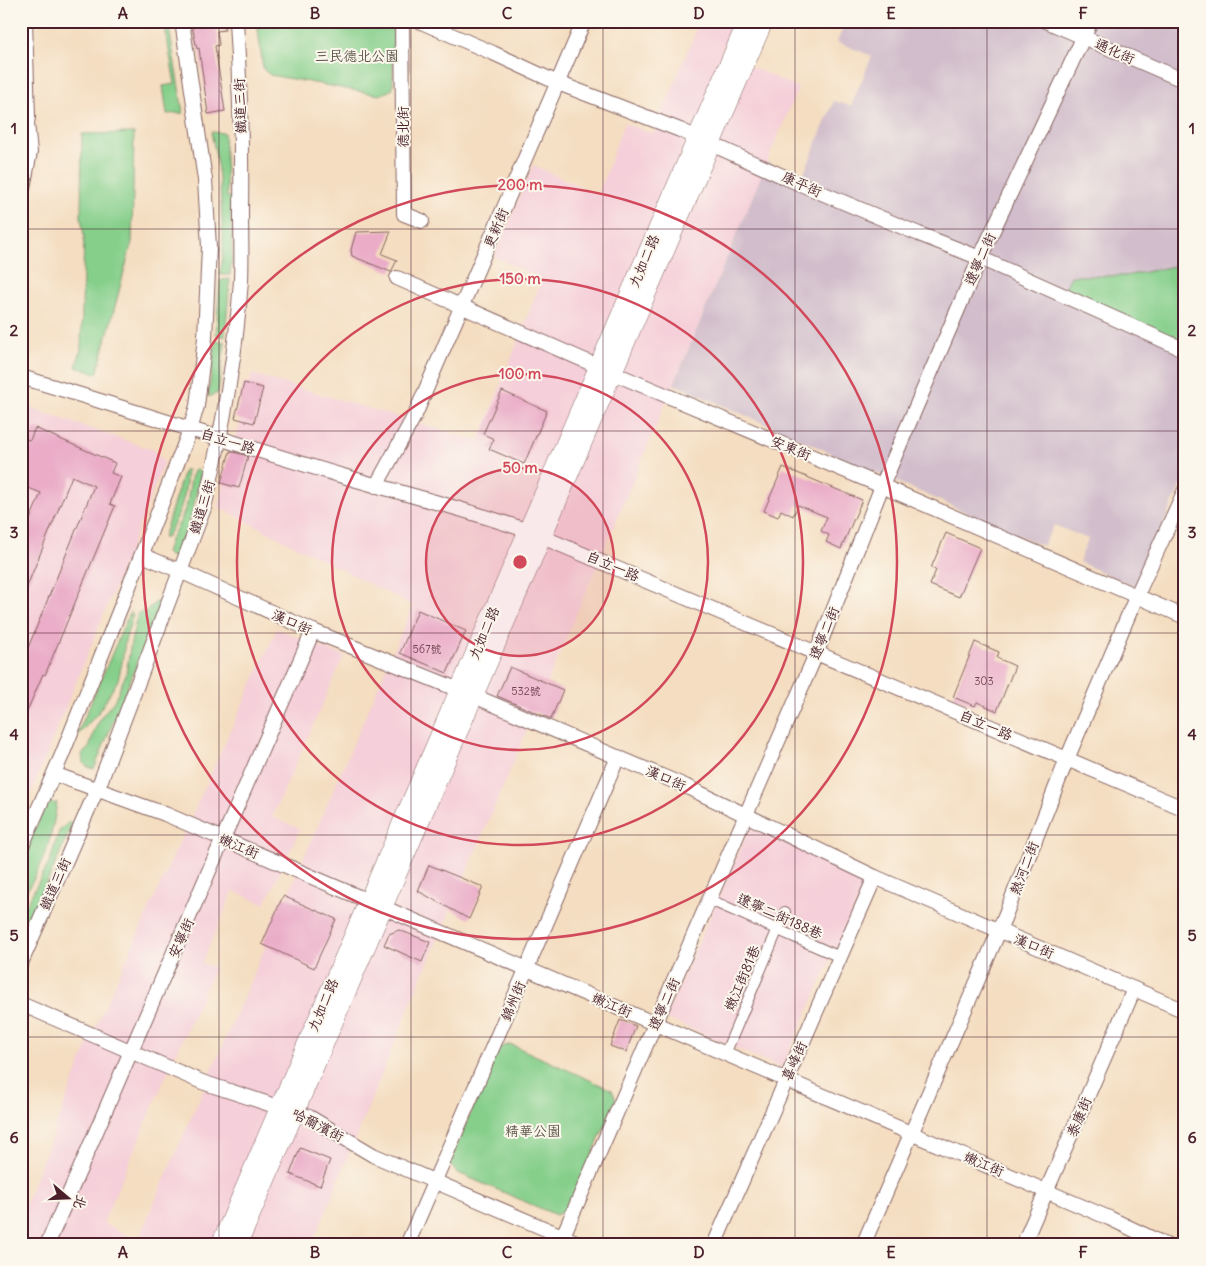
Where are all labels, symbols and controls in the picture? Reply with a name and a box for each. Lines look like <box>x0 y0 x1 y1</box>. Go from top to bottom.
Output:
text: A <box>118 3 128 23</box>
text: B <box>310 3 321 23</box>
text: C <box>502 3 513 23</box>
text: D <box>693 3 705 23</box>
text: E <box>886 3 896 23</box>
text: F <box>1078 3 1088 23</box>
street label: 通化街 <box>1092 34 1138 68</box>
park label: 三民德北公園 <box>315 47 399 65</box>
street label: 鐵道三街 <box>230 78 250 134</box>
street label: 德北街 <box>394 106 412 148</box>
text: 1 <box>11 118 17 138</box>
text: 1 <box>1189 118 1195 138</box>
street label: 康平街 <box>779 167 825 201</box>
text: 200 m <box>498 175 542 194</box>
street label: 更新街 <box>480 205 512 251</box>
street label: 遼寧二街 <box>960 230 1000 288</box>
street label: 九如二路 <box>625 232 663 290</box>
text: 150 m <box>499 269 541 288</box>
text: 2 <box>10 320 19 340</box>
text: 2 <box>1188 320 1197 340</box>
text: 100 m <box>499 364 541 383</box>
street label: 自立一路 <box>199 424 257 458</box>
street label: 安東街 <box>768 432 814 464</box>
text: 50 m <box>502 458 538 477</box>
street label: 鐵道三街 <box>185 478 219 536</box>
text: 3 <box>9 522 19 542</box>
text: 3 <box>1187 522 1197 542</box>
street label: 自立一路 <box>584 547 642 585</box>
centre of rings <box>511 553 529 571</box>
street label: 九如二路 <box>465 604 503 662</box>
street label: 遼寧二街 <box>805 604 843 662</box>
street label: 漢口街 <box>269 605 315 639</box>
house number: 567號 <box>412 642 442 656</box>
house number: 303 <box>974 674 994 688</box>
house number: 532號 <box>511 684 541 698</box>
street label: 自立一路 <box>957 706 1015 744</box>
text: 4 <box>9 724 19 744</box>
text: 4 <box>1187 724 1197 744</box>
street label: 漢口街 <box>643 761 689 795</box>
street label: 嫩江街 <box>216 830 262 862</box>
street label: 熱河二街 <box>1006 839 1042 897</box>
street label: 鐵道三街 <box>35 855 75 913</box>
street label: 遼寧二街188巷 <box>734 889 826 943</box>
street label: 安寧街 <box>164 915 198 961</box>
text: 5 <box>9 925 19 945</box>
text: 5 <box>1187 925 1197 945</box>
street label: 漢口街 <box>1011 930 1057 962</box>
street label: 嫩江街81巷 <box>720 942 764 1014</box>
street label: 遼寧二街 <box>644 975 684 1033</box>
street label: 九如二路 <box>304 976 342 1034</box>
street label: 錦州街 <box>497 978 529 1024</box>
street label: 嫩江街 <box>589 989 635 1021</box>
street label: 喜峰街 <box>777 1038 811 1084</box>
street label: 泰康街 <box>1063 1094 1095 1140</box>
street label: 哈爾濱街 <box>289 1104 347 1146</box>
park label: 精華公園 <box>505 1122 561 1140</box>
text: 6 <box>9 1127 19 1147</box>
text: 6 <box>1187 1127 1197 1147</box>
street label: 嫩江街 <box>961 1148 1007 1180</box>
north arrow <box>42 1174 92 1224</box>
text: 北 <box>70 1193 91 1212</box>
text: A <box>118 1242 128 1262</box>
text: B <box>310 1242 321 1262</box>
text: C <box>502 1242 513 1262</box>
text: D <box>693 1242 705 1262</box>
text: E <box>886 1242 896 1262</box>
text: F <box>1078 1242 1088 1262</box>

